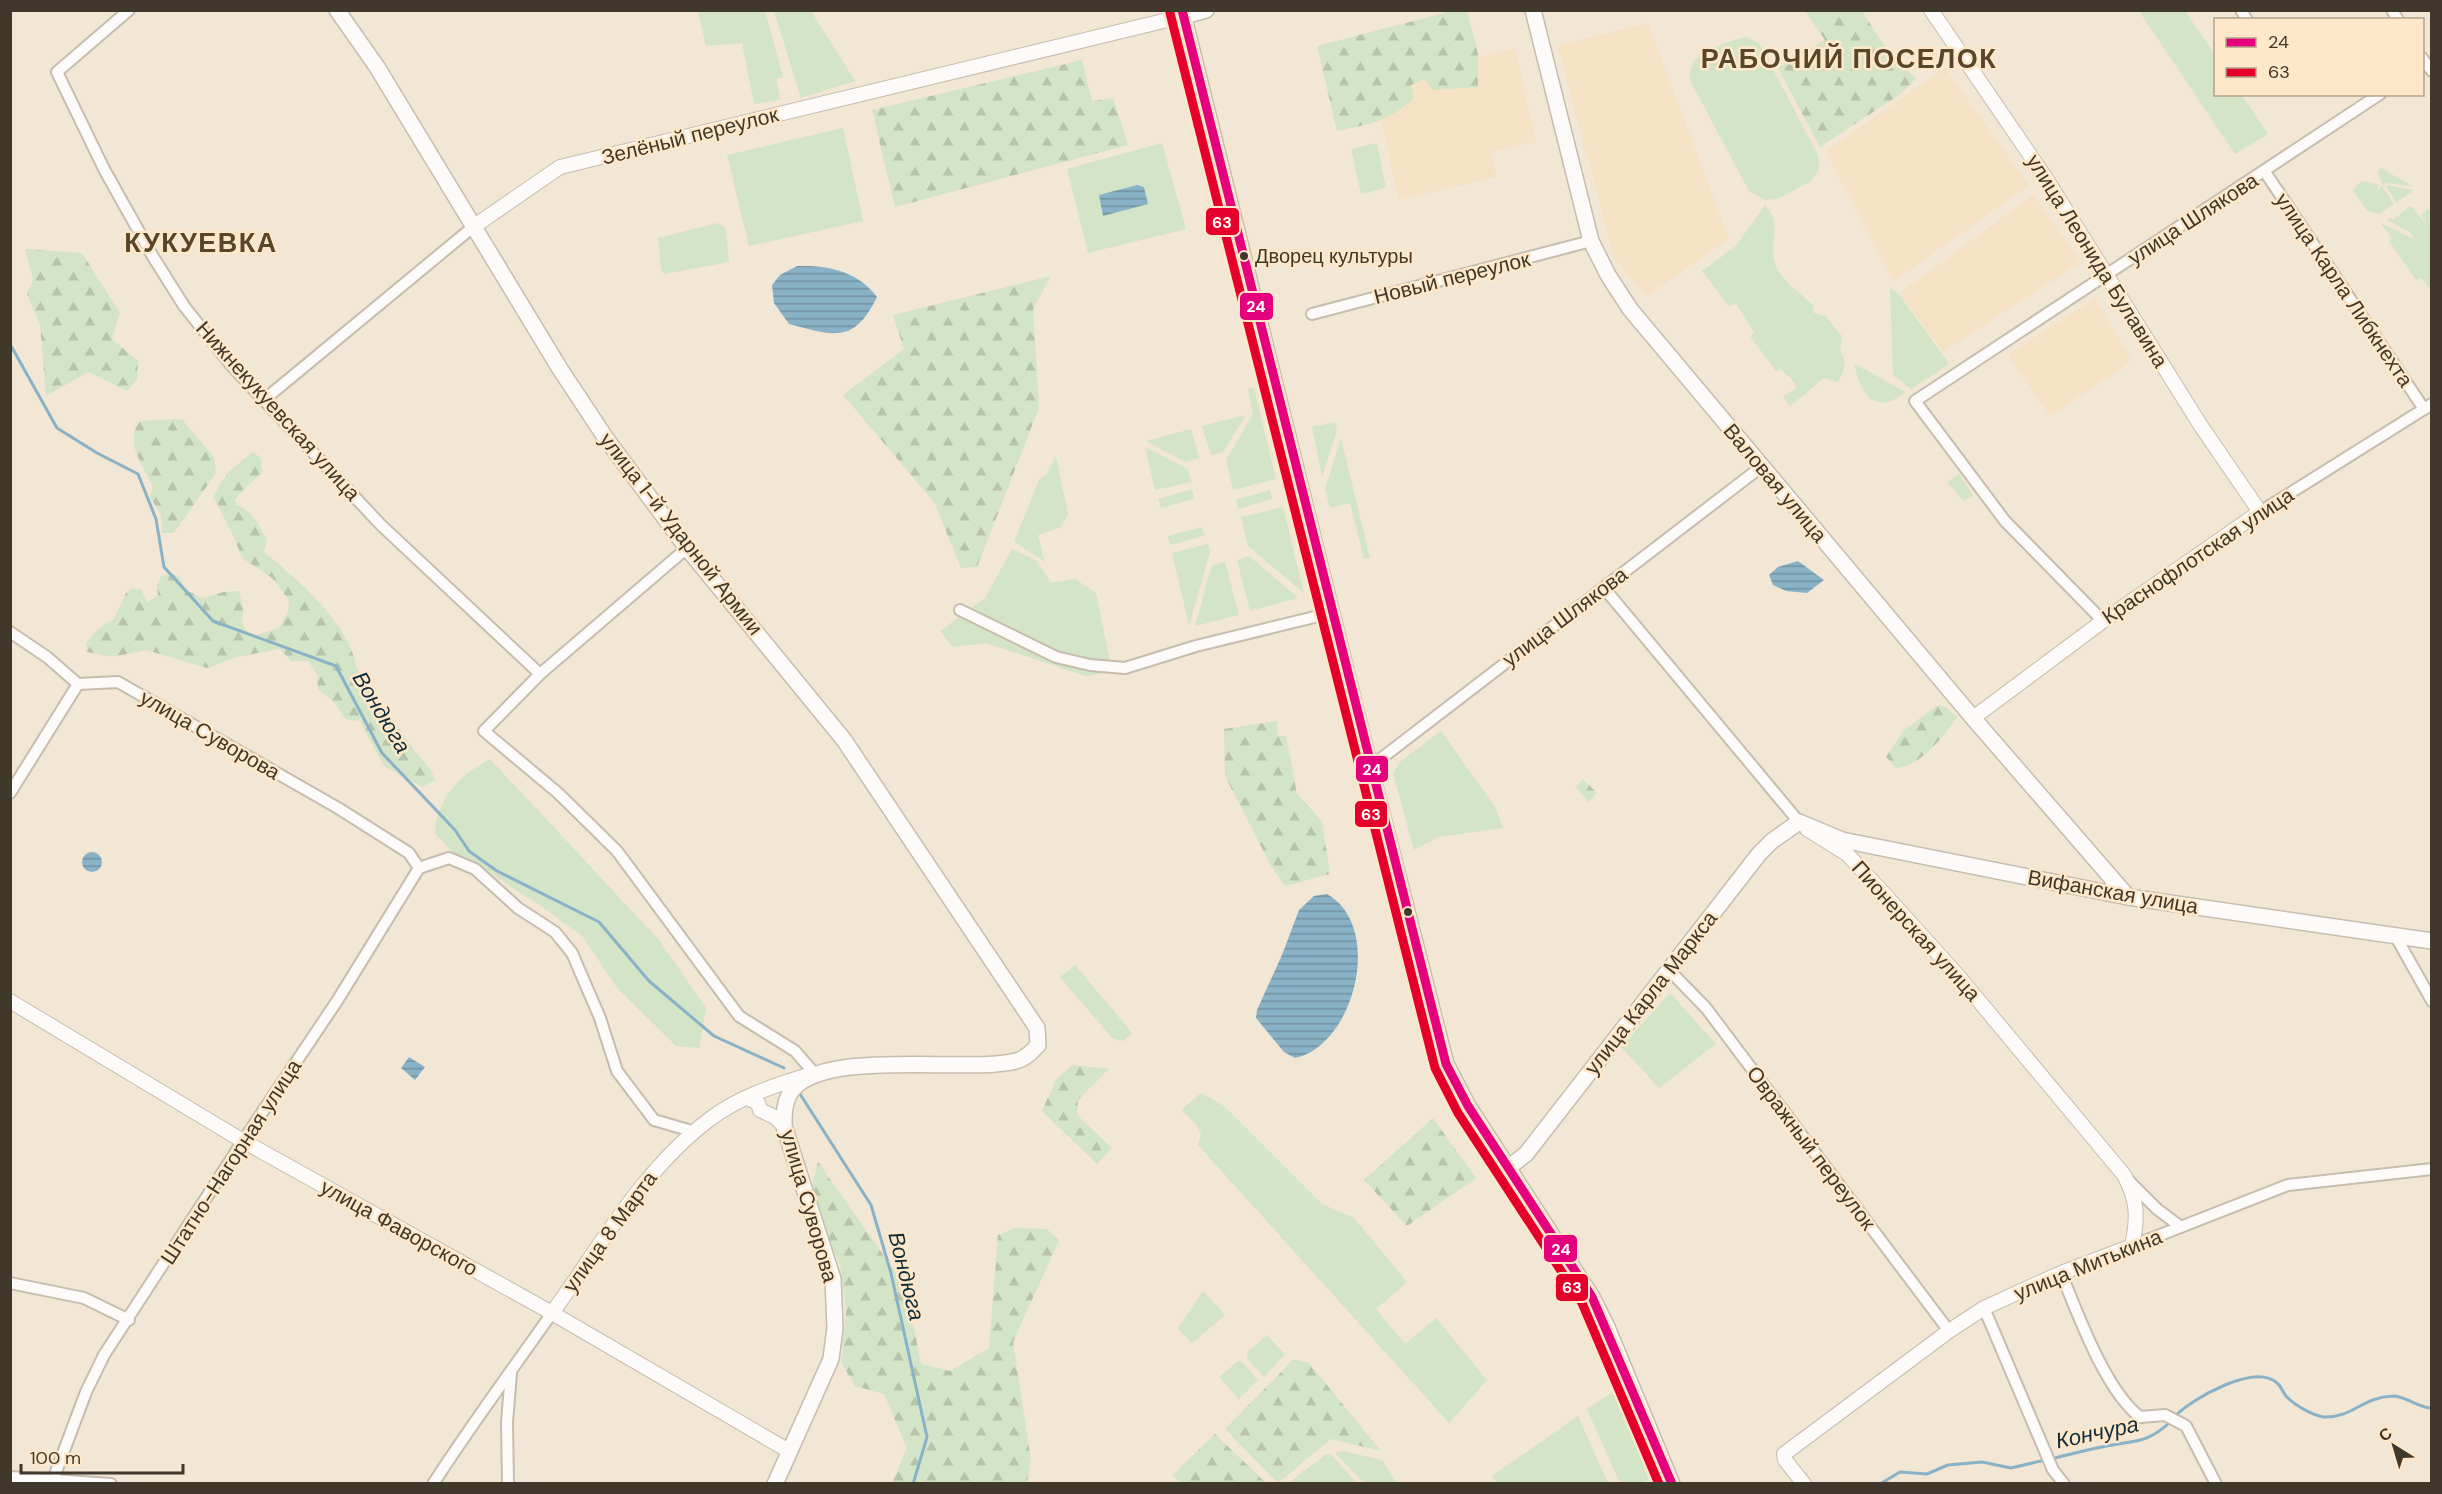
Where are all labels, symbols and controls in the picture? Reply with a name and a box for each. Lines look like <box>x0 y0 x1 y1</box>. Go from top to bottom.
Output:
legend <box>2214 18 2424 96</box>
text: 24 <box>2268 30 2289 54</box>
district label: РАБОЧИЙ ПОСЕЛОК <box>1701 41 1997 76</box>
text: 63 <box>2268 60 2290 84</box>
street label: Зелёный переулок <box>599 100 782 172</box>
street label: улица Леонида Булавина <box>2020 149 2174 373</box>
street label: улица Шлякова <box>2123 166 2264 272</box>
street label: улица Карла Либкнехта <box>2268 187 2420 393</box>
line badge: 63 <box>1205 207 1240 236</box>
text: 63 <box>1212 212 1232 233</box>
district label: КУКУЕВКА <box>124 225 278 260</box>
place label: Дворец культуры <box>1255 243 1413 269</box>
street label: Новый переулок <box>1371 245 1534 311</box>
marker: Дворец культуры <box>1238 250 1250 262</box>
line badge: 24 <box>1239 292 1274 321</box>
text: 24 <box>1246 296 1266 317</box>
street label: Нижнекукуевская улица <box>190 315 367 507</box>
street label: Валовая улица <box>1717 418 1833 549</box>
street label: улица 1-й Ударной Армии <box>593 427 769 641</box>
street label: Краснофлотская улица <box>2097 481 2300 631</box>
street label: улица Шлякова <box>1497 561 1634 673</box>
water label: Вондюга <box>346 666 417 759</box>
street label: улица Суворова <box>135 683 285 787</box>
line badge: 24 <box>1355 755 1389 783</box>
text: 24 <box>1362 759 1382 780</box>
line badge: 63 <box>1354 800 1388 828</box>
text: 63 <box>1361 804 1381 825</box>
street label: Пионерская улица <box>1845 855 1987 1007</box>
street label: Вифанская улица <box>2025 863 2201 921</box>
street label: улица Карла Маркса <box>1578 905 1724 1081</box>
unlabelled marker <box>1402 906 1414 918</box>
street label: Штатно-Нагорная улица <box>154 1054 308 1270</box>
street label: Овражный переулок <box>1740 1060 1882 1236</box>
street label: улица Суворова <box>774 1126 844 1286</box>
street label: улица 8 Марта <box>557 1166 664 1298</box>
street label: улица Фаворского <box>315 1173 483 1283</box>
street label: улица Митькина <box>2010 1222 2166 1307</box>
water label: Вондюга <box>881 1229 932 1324</box>
line badge: 24 <box>1543 1234 1578 1263</box>
text: 24 <box>1551 1239 1571 1260</box>
line badge: 63 <box>1555 1273 1589 1302</box>
text: 63 <box>1562 1277 1582 1298</box>
water label: Кончура <box>2053 1410 2141 1455</box>
north arrow <box>2364 1416 2424 1476</box>
text: С <box>2374 1422 2397 1446</box>
scale bar <box>21 1437 183 1475</box>
text: 100 m <box>30 1446 81 1470</box>

